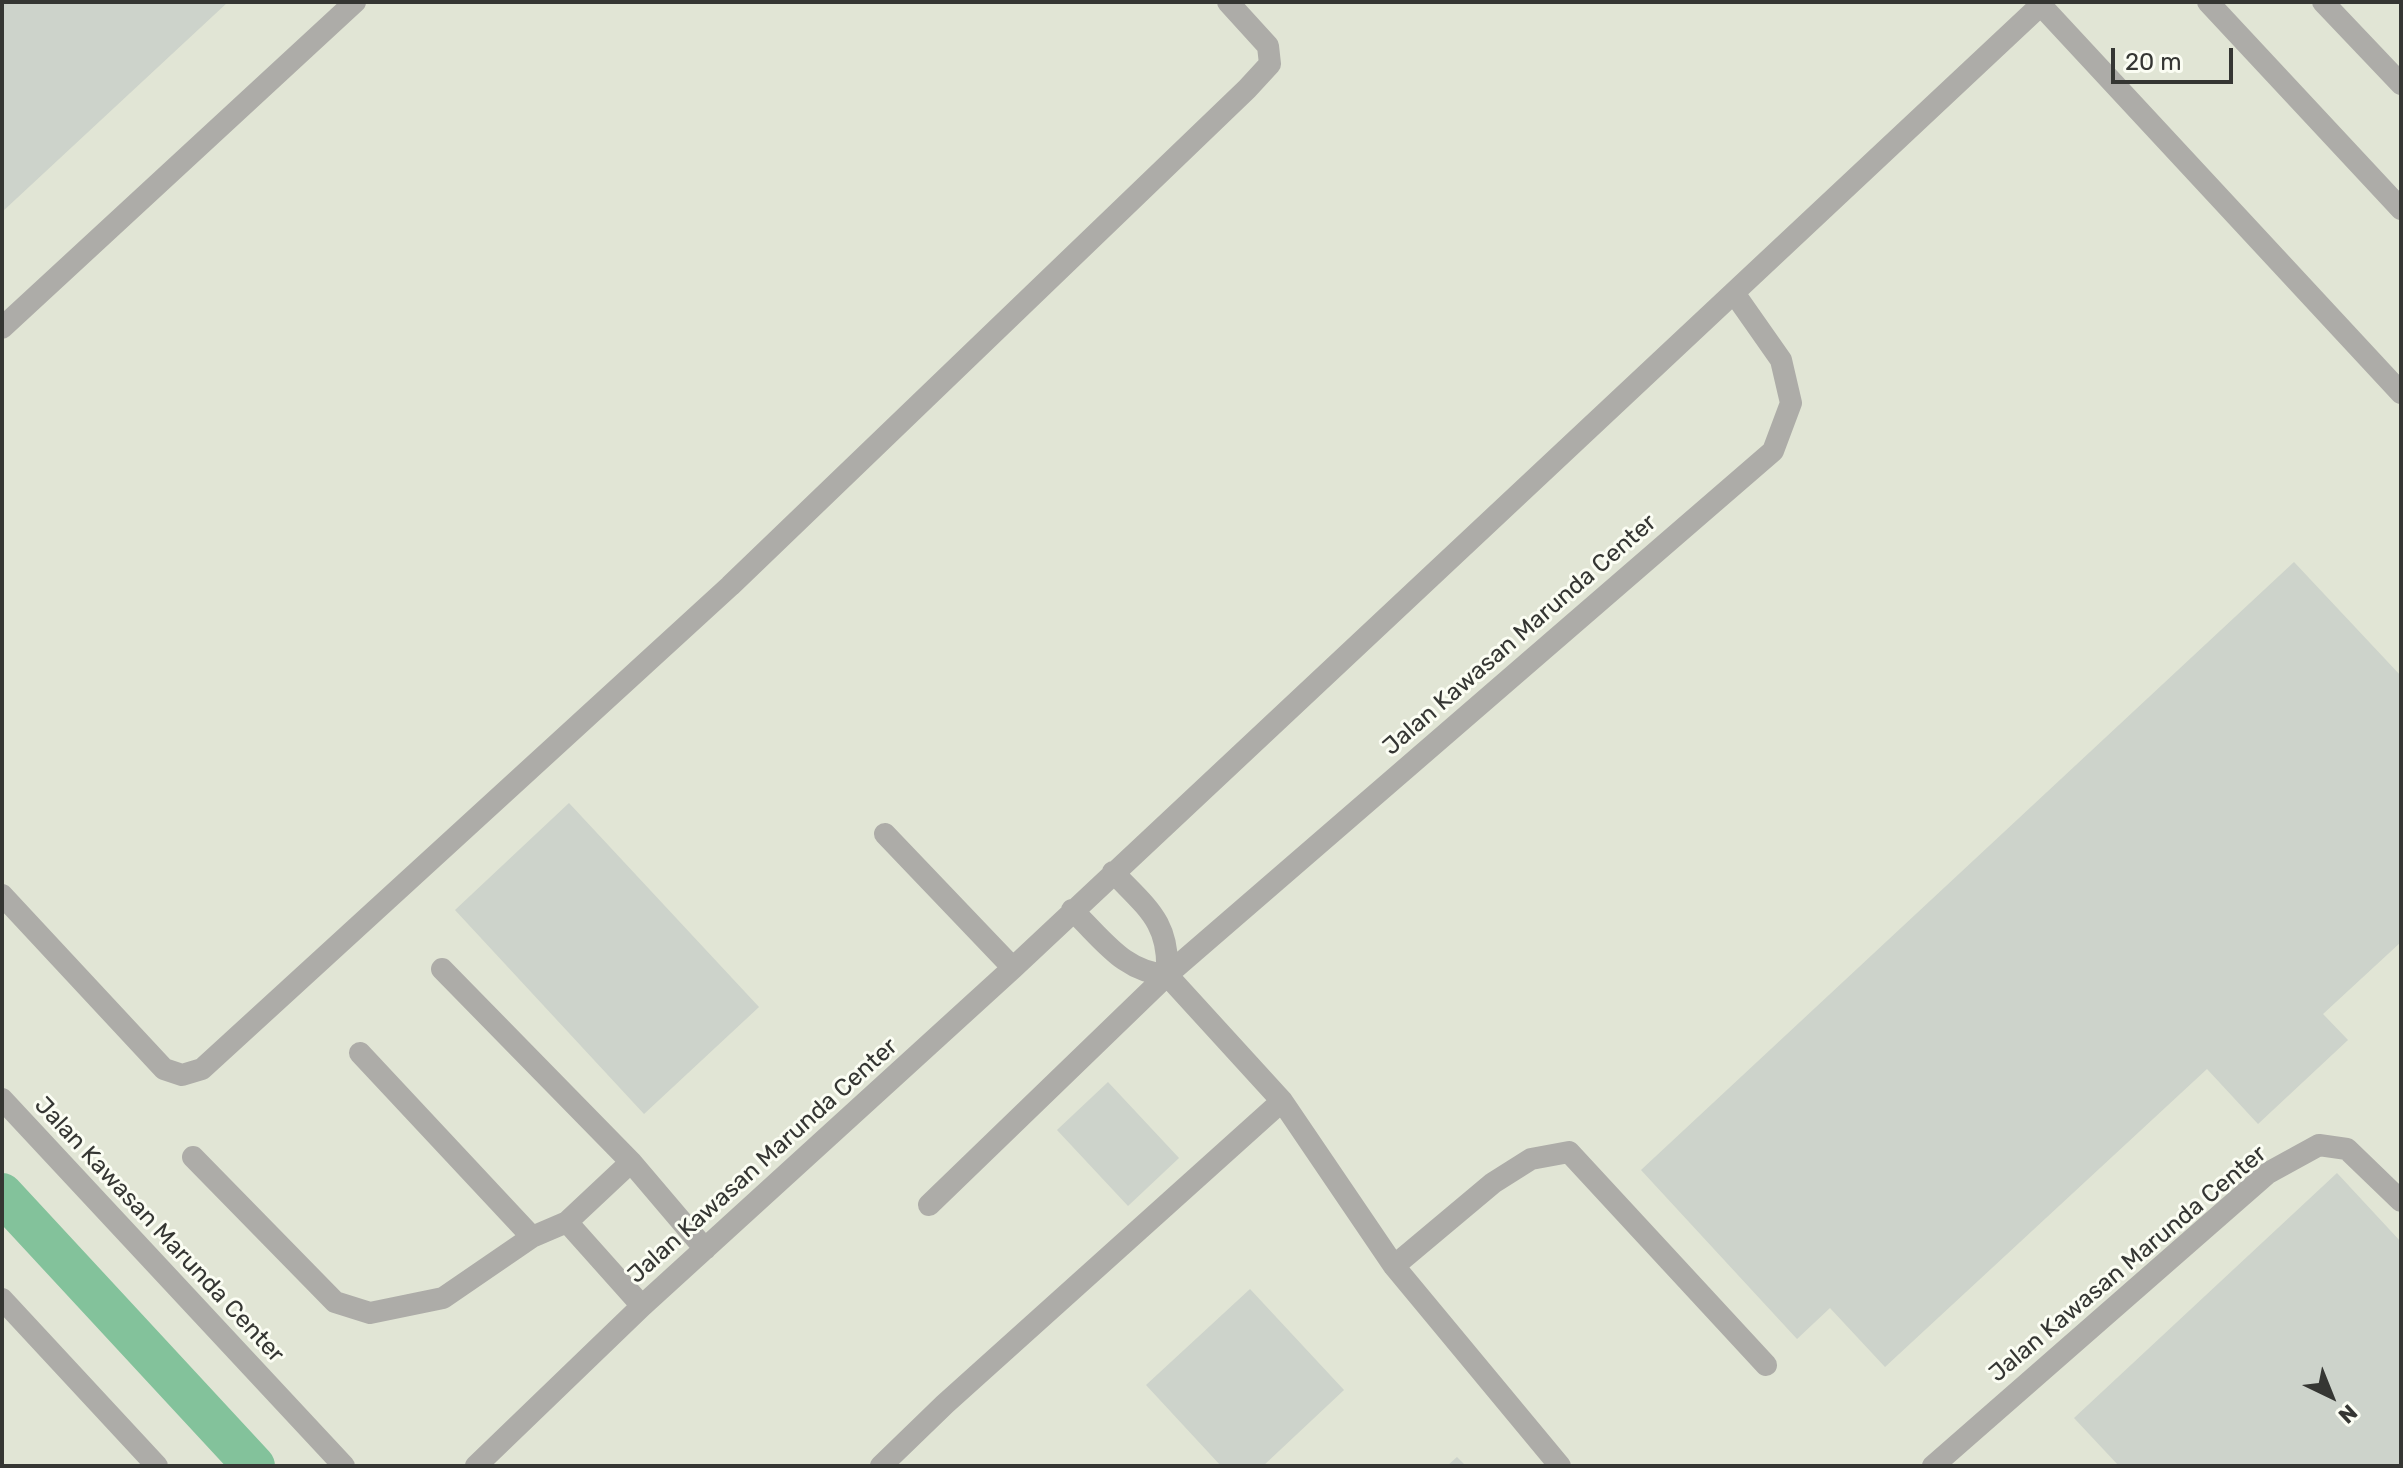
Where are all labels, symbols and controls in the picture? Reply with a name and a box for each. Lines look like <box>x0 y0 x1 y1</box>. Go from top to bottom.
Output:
scale bar <box>2115 32 2237 82</box>
text: 20 m <box>2125 48 2182 76</box>
street label: Jalan Kawasan Marunda Center <box>1377 508 1663 762</box>
street label: Jalan Kawasan Marunda Center <box>622 1032 904 1290</box>
street label: Jalan Kawasan Marunda Center <box>28 1091 290 1369</box>
street label: Jalan Kawasan Marunda Center <box>1984 1140 2272 1388</box>
north arrow <box>2291 1356 2371 1436</box>
text: N <box>2333 1399 2363 1429</box>

